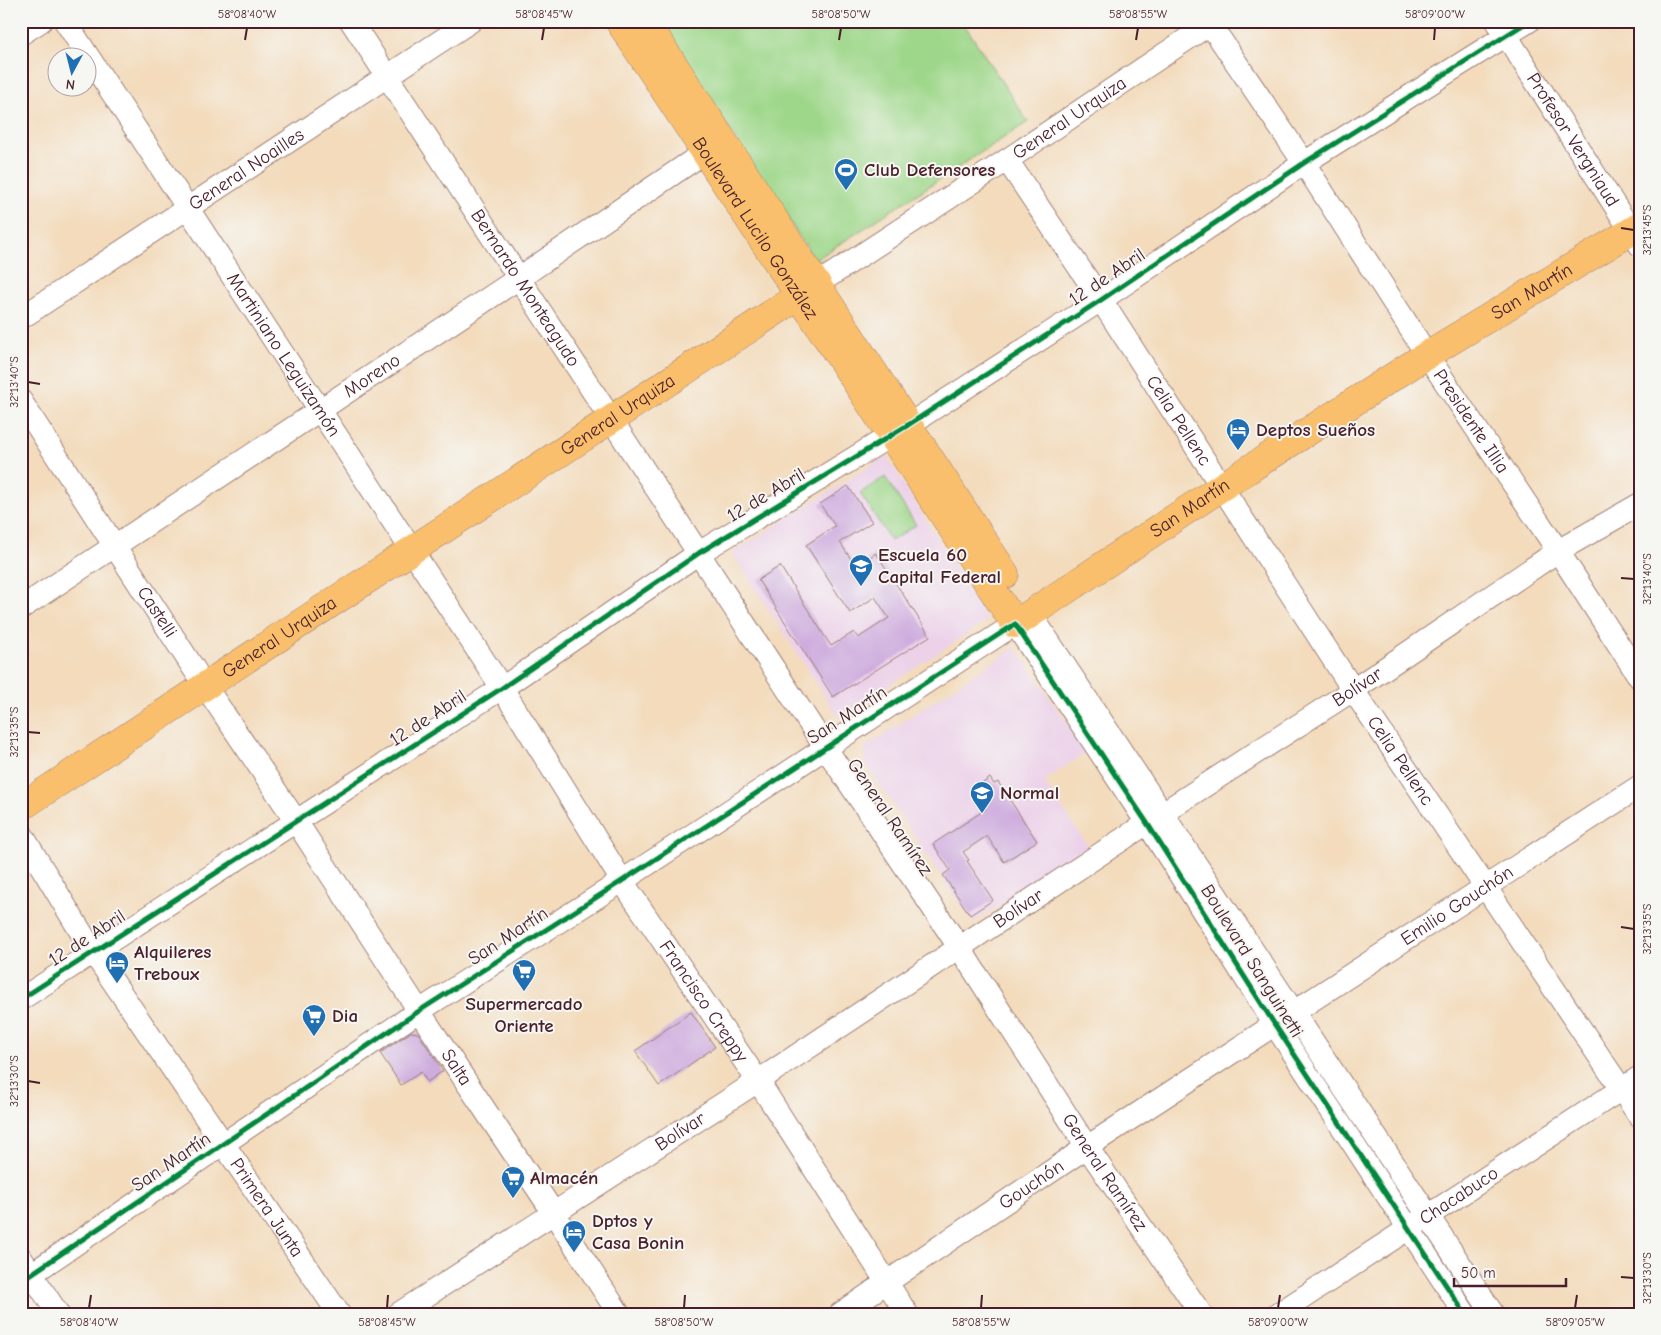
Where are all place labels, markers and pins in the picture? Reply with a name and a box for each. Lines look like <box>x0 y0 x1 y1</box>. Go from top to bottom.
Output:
sports icon: Club Defensores <box>833 157 859 191</box>
place label: Club Defensores <box>864 159 995 181</box>
hotel icon: Deptos Sueños <box>1225 417 1251 451</box>
place label: Deptos Sueños <box>1256 419 1375 441</box>
place label: Escuela 60 Capital Federal <box>878 544 1001 588</box>
school or university icon: Escuela 60 Capital Federal <box>848 553 874 587</box>
school or university icon: Normal <box>969 780 995 814</box>
place label: Normal <box>1000 782 1059 804</box>
place label: Alquileres Treboux <box>134 941 211 985</box>
hotel icon: Alquileres Treboux <box>104 950 130 984</box>
supermarket icon: Supermercado Oriente <box>511 958 537 992</box>
place label: Supermercado Oriente <box>466 993 583 1037</box>
supermarket icon: Dia <box>301 1003 327 1037</box>
place label: Dia <box>332 1005 358 1027</box>
supermarket icon: Almacén <box>500 1165 526 1199</box>
place label: Almacén <box>530 1167 598 1189</box>
place label: Dptos y Casa Bonin <box>592 1210 684 1254</box>
hotel icon: Dptos y Casa Bonin <box>561 1219 587 1253</box>

